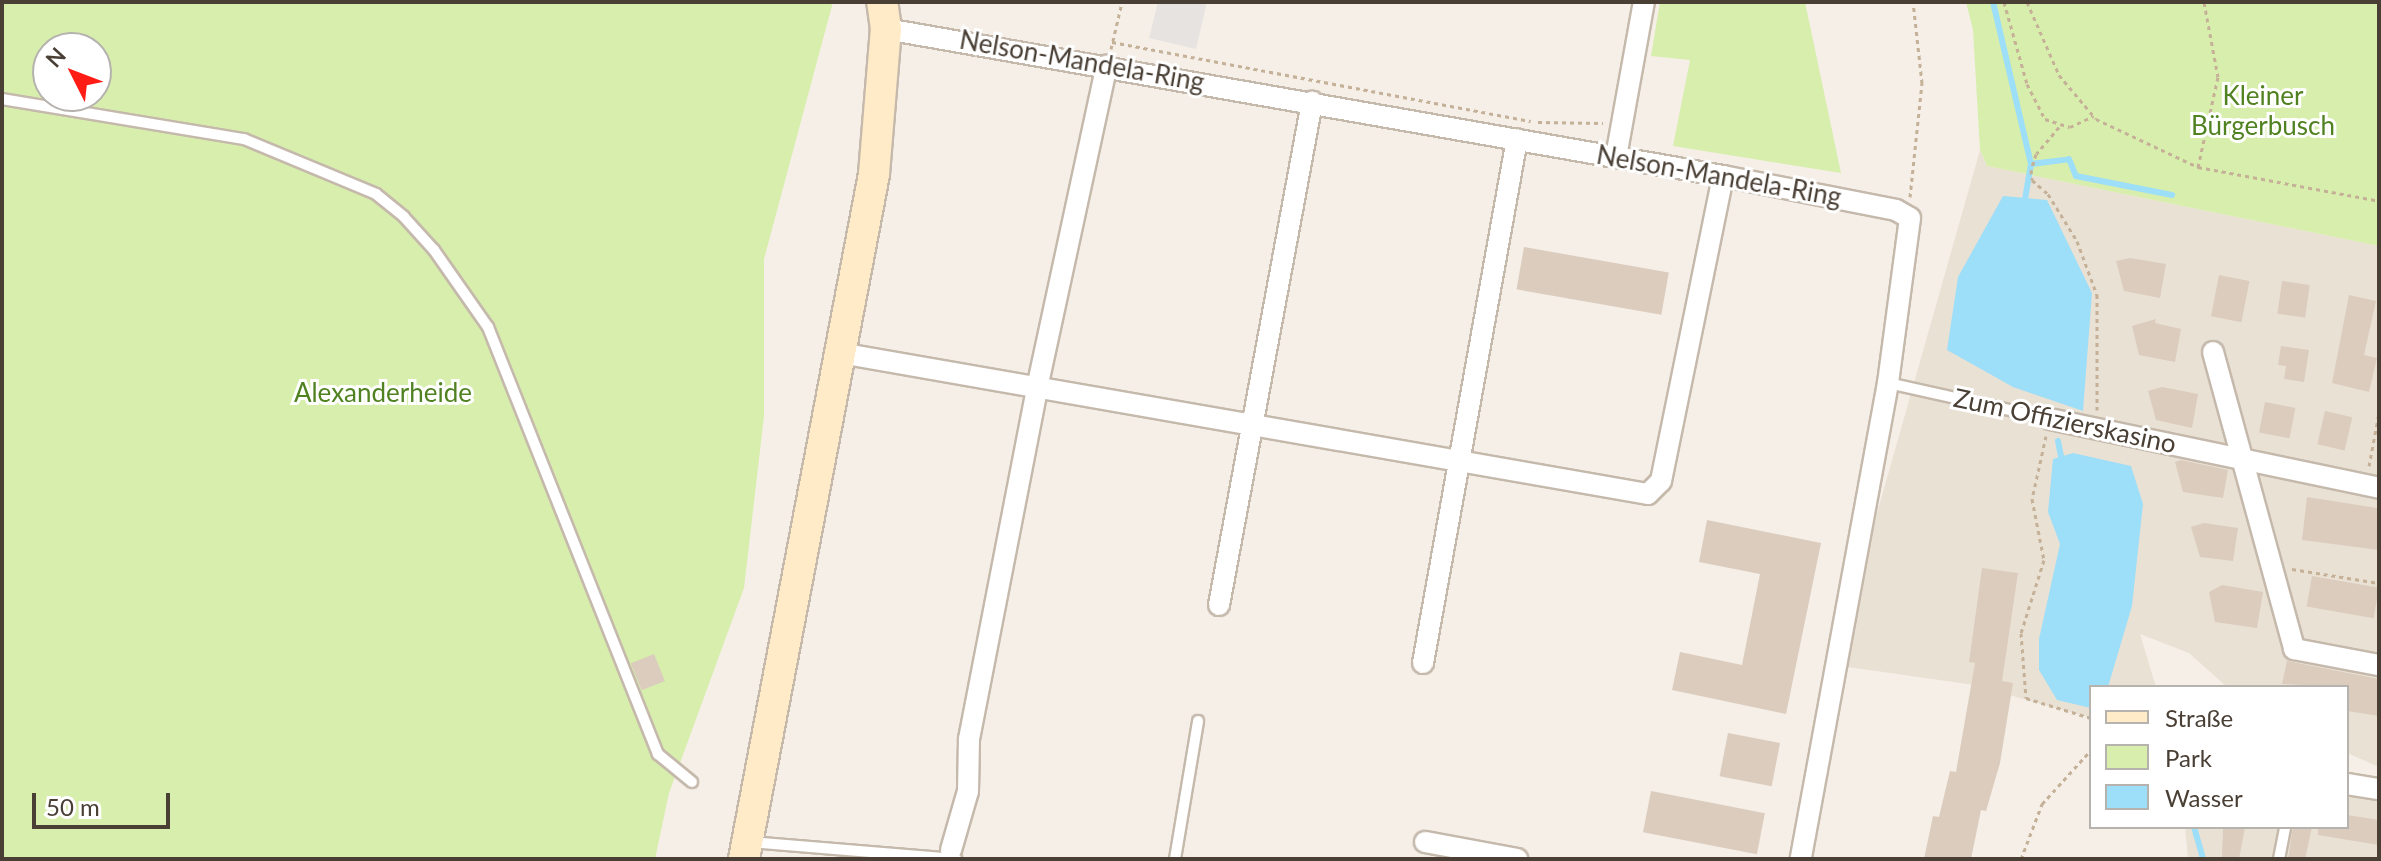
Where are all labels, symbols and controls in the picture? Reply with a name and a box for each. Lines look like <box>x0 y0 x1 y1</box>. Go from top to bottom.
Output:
street label: Nelson-Mandela-Ring <box>957 24 1207 98</box>
north arrow <box>32 32 112 112</box>
text: N <box>40 42 71 72</box>
park label: Kleiner Bürgerbusch <box>2191 80 2335 142</box>
street label: Nelson-Mandela-Ring <box>1594 139 1844 213</box>
park label: Alexanderheide <box>294 377 472 409</box>
street label: Zum Offizierskasino <box>1951 382 2179 460</box>
legend <box>2089 685 2349 829</box>
text: Straße <box>2165 703 2233 732</box>
text: Park <box>2165 743 2212 772</box>
scale bar <box>36 777 174 827</box>
text: Wasser <box>2165 783 2243 812</box>
text: 50 m <box>46 792 100 821</box>

